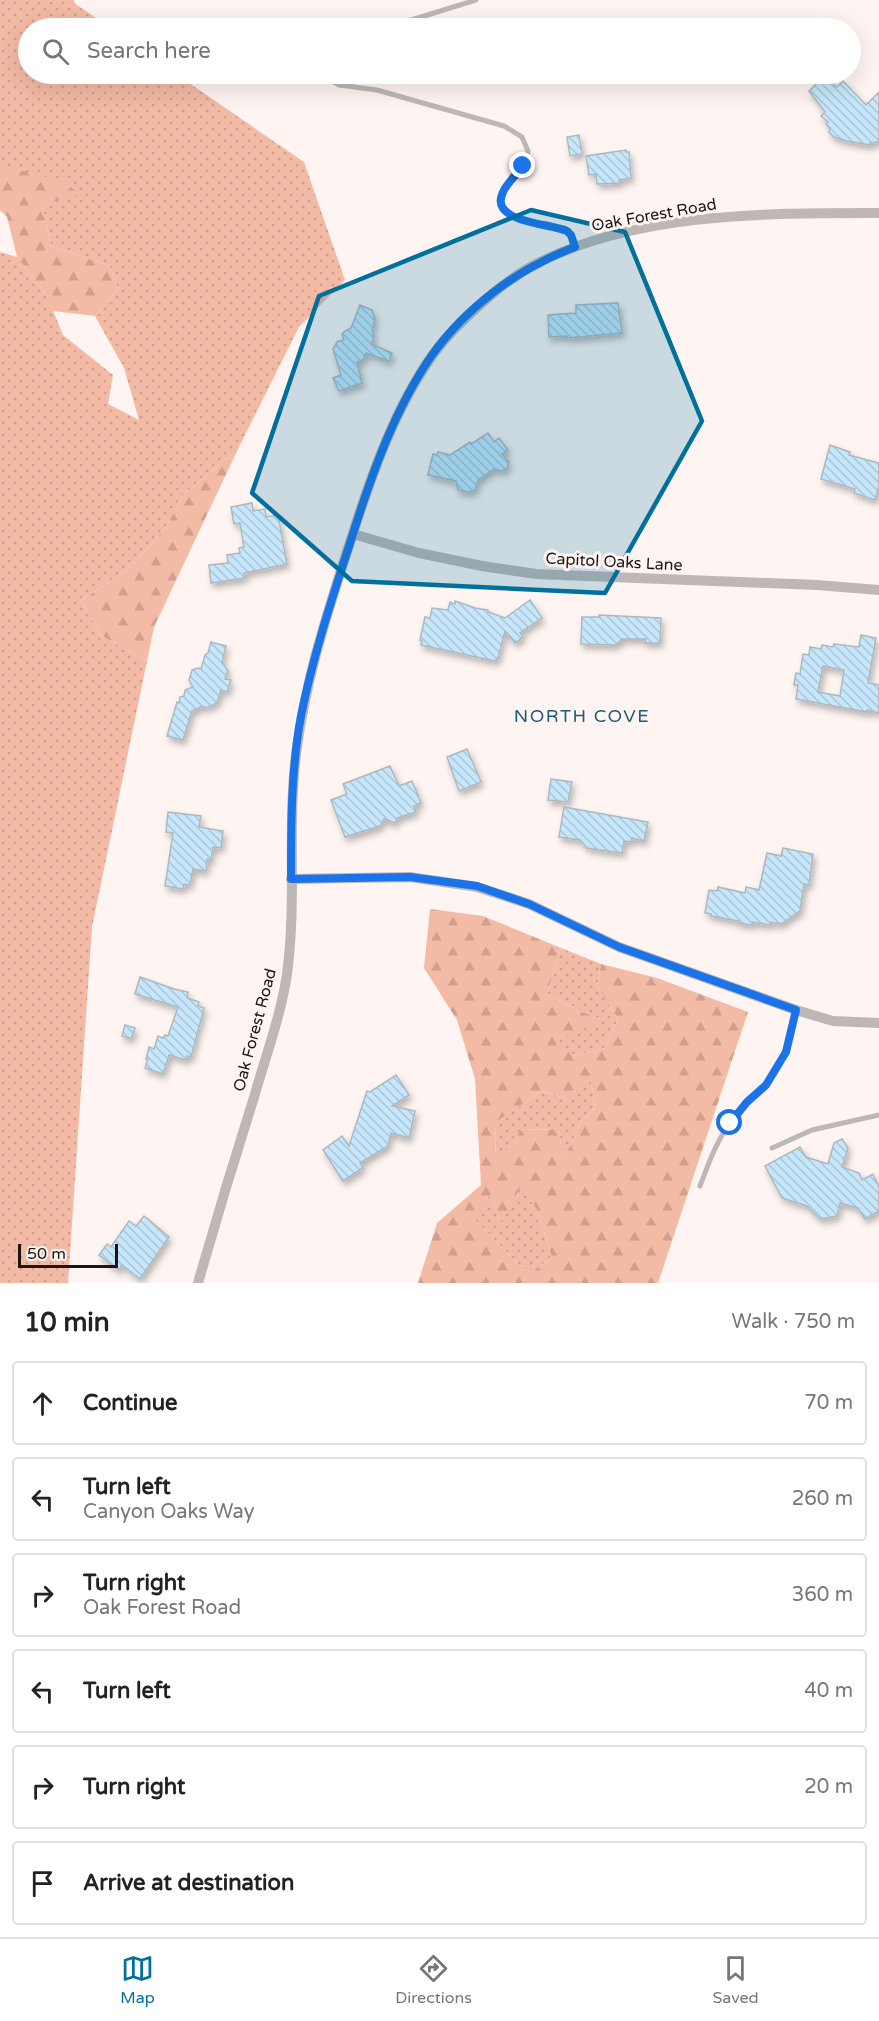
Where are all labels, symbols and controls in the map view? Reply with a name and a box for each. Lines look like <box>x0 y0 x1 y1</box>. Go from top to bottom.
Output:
search box <box>18 18 861 84</box>
icon: search <box>39 35 72 68</box>
text: Search here <box>87 38 211 64</box>
route end <box>509 152 535 178</box>
street label: Oak Forest Road <box>590 194 718 236</box>
street label: Capitol Oaks Lane <box>545 548 683 576</box>
district label: NORTH COVE <box>514 705 650 727</box>
street label: Oak Forest Road <box>229 966 281 1094</box>
route start <box>716 1109 742 1135</box>
scale bar <box>18 1241 118 1268</box>
text: 50 m <box>27 1244 66 1264</box>
text: 10 min <box>24 1307 110 1338</box>
text: Walk · 750 m <box>732 1310 855 1334</box>
icon: ahead <box>26 1387 59 1420</box>
text: Continue <box>83 1390 178 1416</box>
text: 70 m <box>804 1391 853 1415</box>
text: Turn left <box>83 1474 171 1500</box>
icon: left <box>26 1483 59 1516</box>
text: 260 m <box>792 1487 853 1511</box>
text: Canyon Oaks Way <box>83 1500 254 1524</box>
text: Turn right <box>83 1570 185 1596</box>
icon: right <box>26 1579 59 1612</box>
text: 360 m <box>792 1583 853 1607</box>
text: Oak Forest Road <box>83 1596 241 1620</box>
icon: left <box>26 1675 59 1708</box>
text: Turn left <box>83 1678 171 1704</box>
text: 40 m <box>804 1679 853 1703</box>
icon: right <box>26 1771 59 1804</box>
text: Turn right <box>83 1774 185 1800</box>
text: 20 m <box>804 1775 853 1799</box>
icon: arrive <box>26 1867 59 1900</box>
text: Arrive at destination <box>83 1870 294 1896</box>
tab: Map <box>120 1952 155 2008</box>
tab: Directions <box>395 1952 472 2008</box>
tab: Saved <box>712 1952 759 2008</box>

